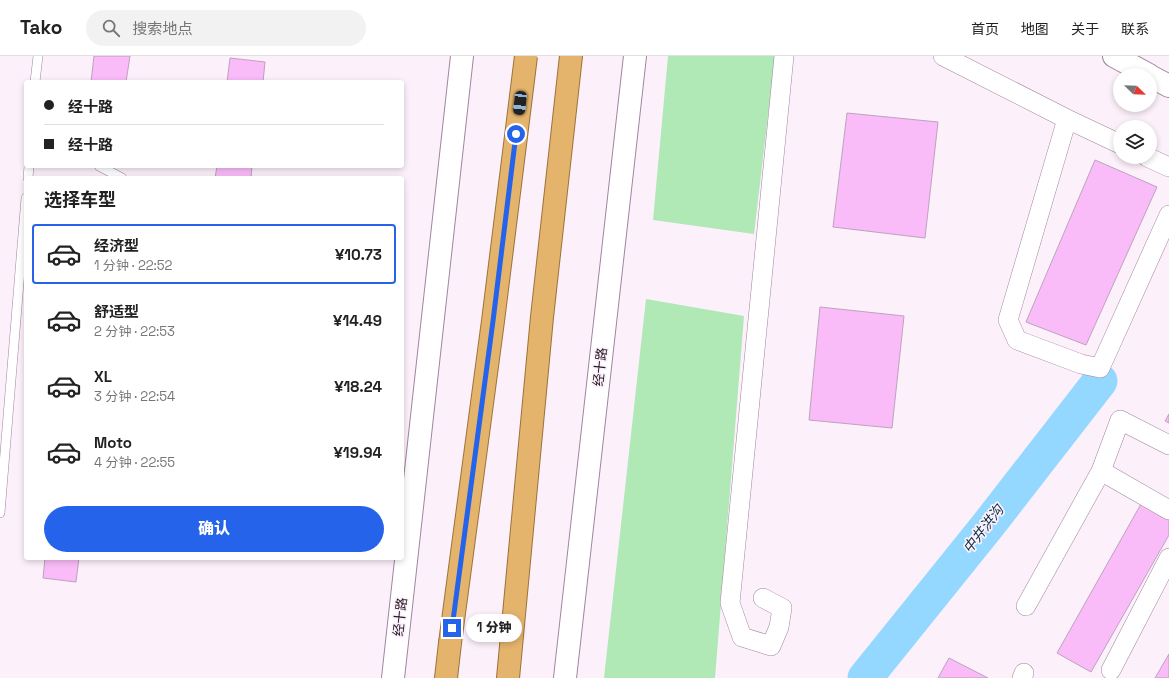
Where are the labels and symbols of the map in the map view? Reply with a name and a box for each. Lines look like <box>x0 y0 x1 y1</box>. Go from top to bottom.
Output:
north arrow <box>1113 68 1157 112</box>
car <box>513 90 527 116</box>
route start <box>507 125 525 143</box>
street label: 经十路 <box>590 347 610 387</box>
water label: 中井洪沟 <box>959 500 1009 557</box>
street label: 经十路 <box>390 597 410 637</box>
callout: 1 分钟 <box>466 614 522 642</box>
route end <box>443 619 461 637</box>

